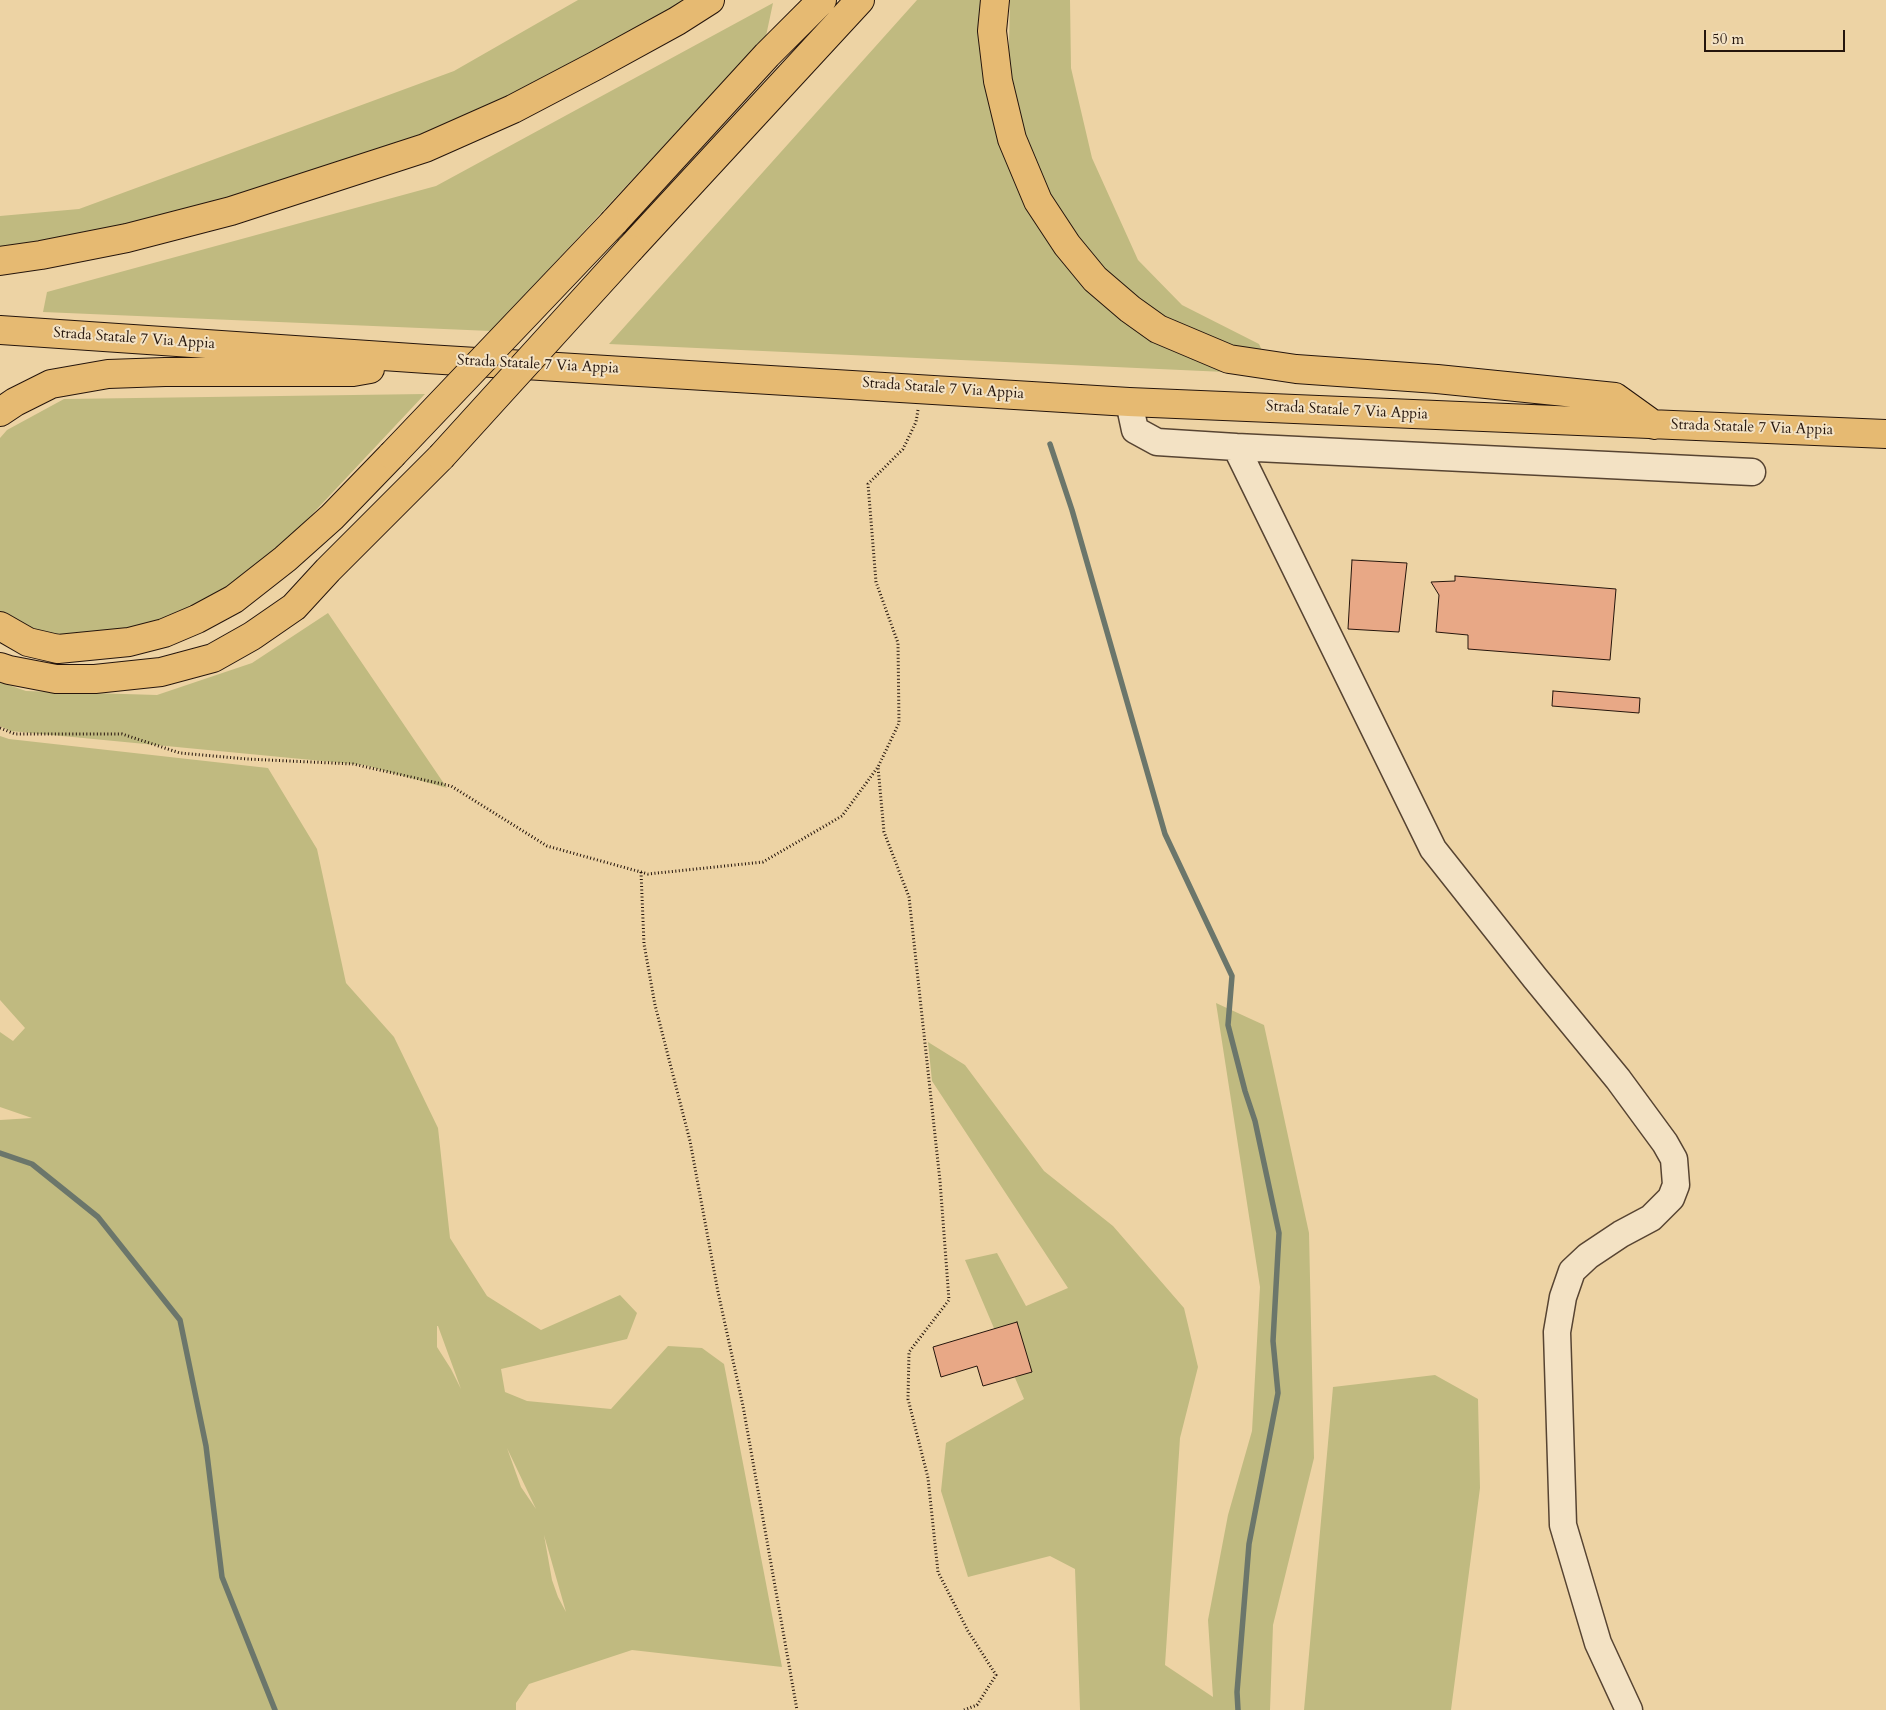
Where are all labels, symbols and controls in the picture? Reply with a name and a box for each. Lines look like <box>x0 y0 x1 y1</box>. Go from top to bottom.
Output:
scale bar <box>1706 20 1847 52</box>
text: 50 m <box>1712 29 1744 49</box>
street label: Strada Statale 7 Via Appia <box>53 324 215 354</box>
street label: Strada Statale 7 Via Appia <box>457 352 619 378</box>
street label: Strada Statale 7 Via Appia <box>862 374 1024 404</box>
street label: Strada Statale 7 Via Appia <box>1266 398 1428 424</box>
street label: Strada Statale 7 Via Appia <box>1671 416 1833 440</box>

